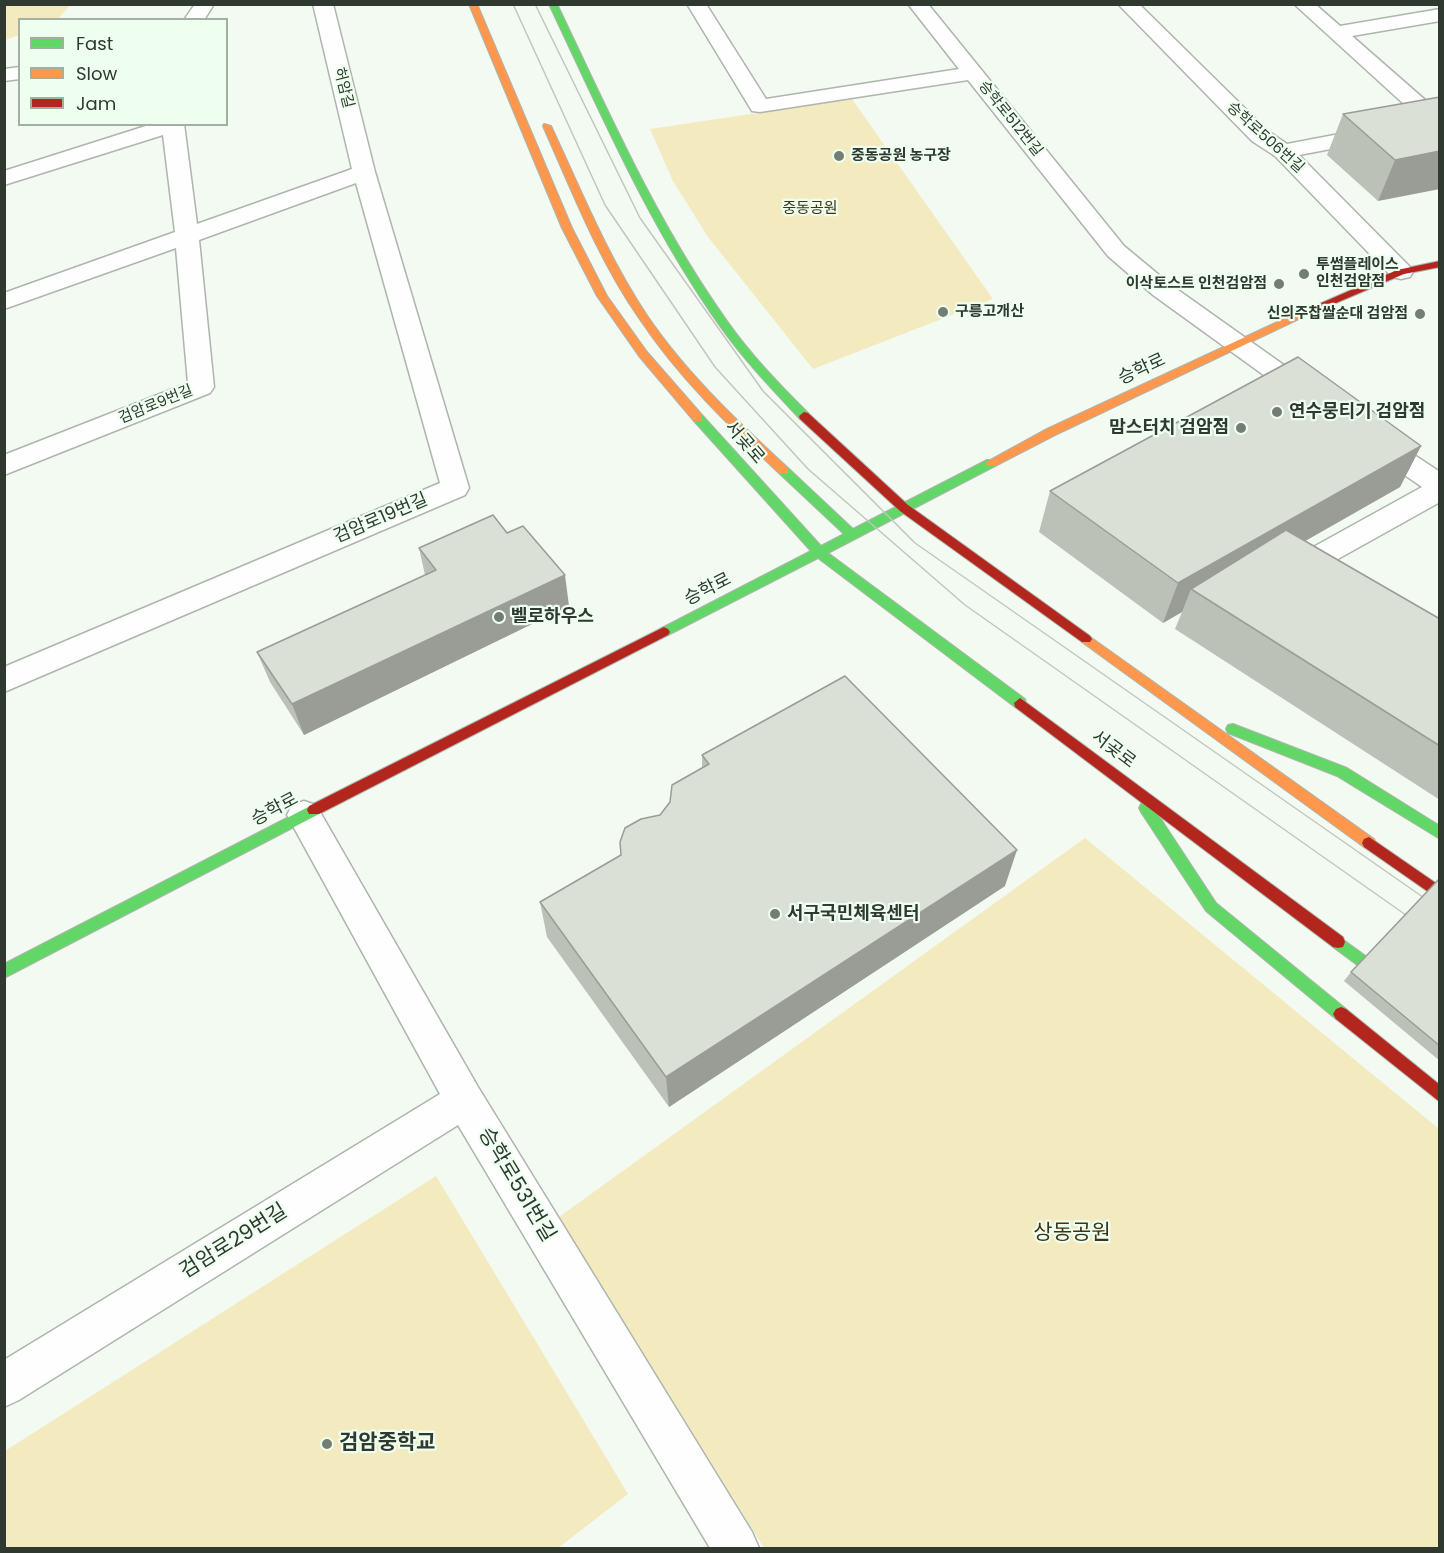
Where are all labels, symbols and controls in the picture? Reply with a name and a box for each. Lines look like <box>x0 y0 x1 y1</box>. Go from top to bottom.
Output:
legend <box>18 18 228 126</box>
text: Fast <box>76 31 113 56</box>
text: Slow <box>76 61 117 86</box>
street label: 허암길 <box>329 66 357 110</box>
street label: 승학로512번길 <box>974 78 1046 160</box>
text: Jam <box>76 91 116 116</box>
street label: 승학로506번길 <box>1223 99 1307 177</box>
place label: 중동공원 농구장 <box>851 147 951 165</box>
marker: 중동공원 농구장 <box>832 149 846 163</box>
park label: 중동공원 <box>782 200 838 218</box>
place label: 투썸플레이스 인천검암점 <box>1316 256 1399 291</box>
marker: 투썸플레이스 인천검암점 <box>1297 267 1311 281</box>
place label: 이삭토스트 인천검암점 <box>1126 275 1267 293</box>
marker: 이삭토스트 인천검암점 <box>1272 277 1286 291</box>
place label: 구릉고개산 <box>955 303 1024 321</box>
marker: 구릉고개산 <box>936 305 950 319</box>
place label: 신의주찹쌀순대 검암점 <box>1267 305 1408 323</box>
marker: 신의주찹쌀순대 검암점 <box>1413 307 1427 321</box>
street label: 승학로 <box>1115 350 1169 390</box>
street label: 검암로9번길 <box>116 382 196 428</box>
place label: 연수뭉티기 검암점 <box>1289 401 1425 423</box>
marker: 연수뭉티기 검암점 <box>1270 405 1284 419</box>
street label: 서곶로 <box>720 417 768 469</box>
place label: 맘스터치 검암점 <box>1109 417 1229 439</box>
marker: 맘스터치 검암점 <box>1234 421 1248 435</box>
street label: 검암로19번길 <box>331 490 431 548</box>
street label: 승학로 <box>681 569 735 611</box>
place label: 벨로하우스 <box>511 606 594 628</box>
marker: 벨로하우스 <box>492 610 506 624</box>
street label: 서곶로 <box>1087 726 1139 774</box>
street label: 승학로 <box>248 789 302 831</box>
place label: 서구국민체육센터 <box>787 903 919 925</box>
marker: 서구국민체육센터 <box>768 907 782 921</box>
street label: 승학로531번길 <box>472 1123 560 1247</box>
street label: 검암로29번길 <box>176 1199 292 1285</box>
park label: 상동공원 <box>1033 1221 1111 1247</box>
place label: 검암중학교 <box>339 1431 436 1457</box>
marker: 검암중학교 <box>320 1437 334 1451</box>

